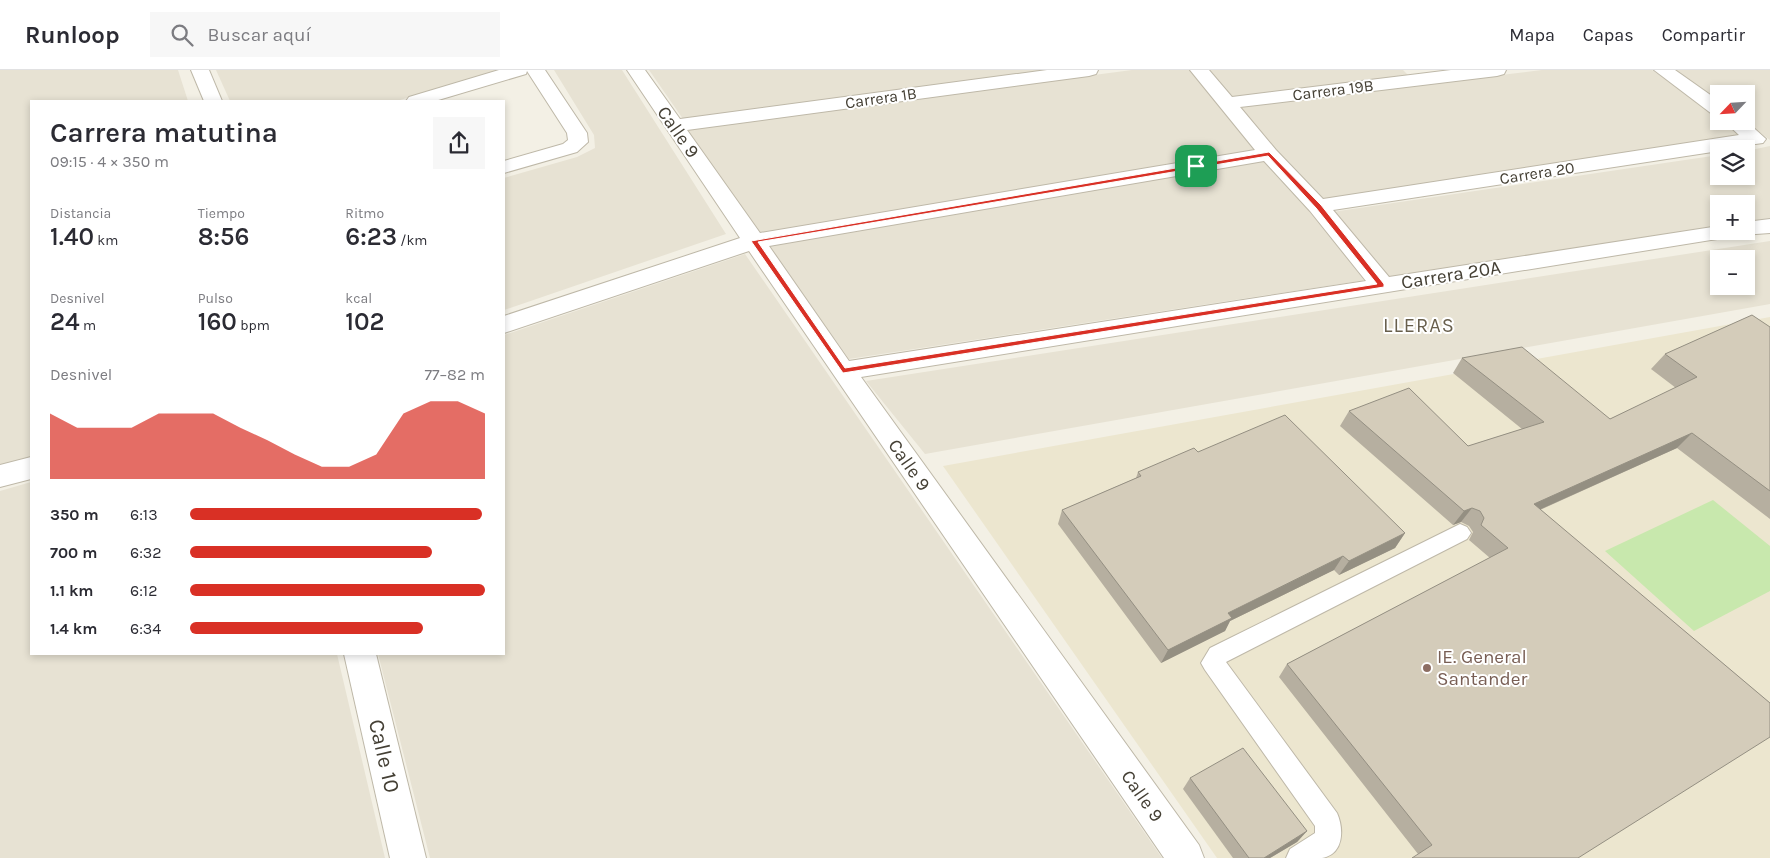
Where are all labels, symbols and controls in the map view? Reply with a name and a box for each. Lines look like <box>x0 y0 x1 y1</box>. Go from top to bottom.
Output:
search box <box>150 12 500 57</box>
text: Runloop <box>25 21 120 49</box>
icon: search <box>168 21 196 49</box>
text: Buscar aquí <box>208 24 311 46</box>
text: Mapa <box>1509 24 1555 46</box>
text: Capas <box>1583 24 1634 46</box>
text: Compartir <box>1662 24 1745 46</box>
street label: Carrera 19B <box>1291 76 1375 104</box>
street label: Carrera 1B <box>844 84 918 112</box>
north arrow <box>1710 85 1755 130</box>
map controls <box>1710 85 1755 295</box>
street label: Calle 9 <box>652 102 704 162</box>
text: Carrera matutina <box>50 116 278 149</box>
button: share <box>433 117 485 169</box>
button: layers <box>1710 140 1755 185</box>
pin <box>1175 145 1217 187</box>
text: 09:15 · 4 × 350 m <box>50 152 169 171</box>
icon: arrive <box>1182 152 1210 180</box>
street label: Carrera 20 <box>1498 158 1576 188</box>
button: + <box>1710 195 1755 240</box>
text: Distancia <box>50 205 111 222</box>
text: Tiempo <box>198 205 245 222</box>
text: Ritmo <box>345 205 384 222</box>
text: 1.40 <box>50 222 94 251</box>
text: 8:56 <box>198 222 249 251</box>
text: 6:23 <box>345 222 397 251</box>
text: km <box>94 232 118 249</box>
text: /km <box>397 232 427 249</box>
button: − <box>1710 250 1755 295</box>
street label: Carrera 20A <box>1400 256 1502 294</box>
text: Desnivel <box>50 290 105 307</box>
text: Pulso <box>198 290 233 307</box>
text: kcal <box>345 290 372 307</box>
text: 24 <box>50 307 80 336</box>
text: 160 <box>198 307 237 336</box>
text: 102 <box>345 307 385 336</box>
district label: LLERAS <box>1383 314 1455 337</box>
text: m <box>80 317 96 334</box>
text: bpm <box>237 317 270 334</box>
text: Desnivel <box>50 365 112 384</box>
text: 77–82 m <box>425 365 485 384</box>
street label: Calle 9 <box>883 435 935 495</box>
text: 350 m <box>50 505 99 524</box>
text: 6:13 <box>130 505 158 524</box>
text: 700 m <box>50 543 97 562</box>
text: 6:32 <box>130 543 162 562</box>
text: 1.1 km <box>50 581 94 600</box>
text: 6:12 <box>130 581 157 600</box>
text: 1.4 km <box>50 619 97 638</box>
text: 6:34 <box>130 619 161 638</box>
place label: IE. General Santander <box>1437 646 1527 690</box>
marker: IE. General Santander <box>1421 662 1433 674</box>
street label: Calle 10 <box>363 717 405 795</box>
street label: Calle 9 <box>1116 766 1168 826</box>

